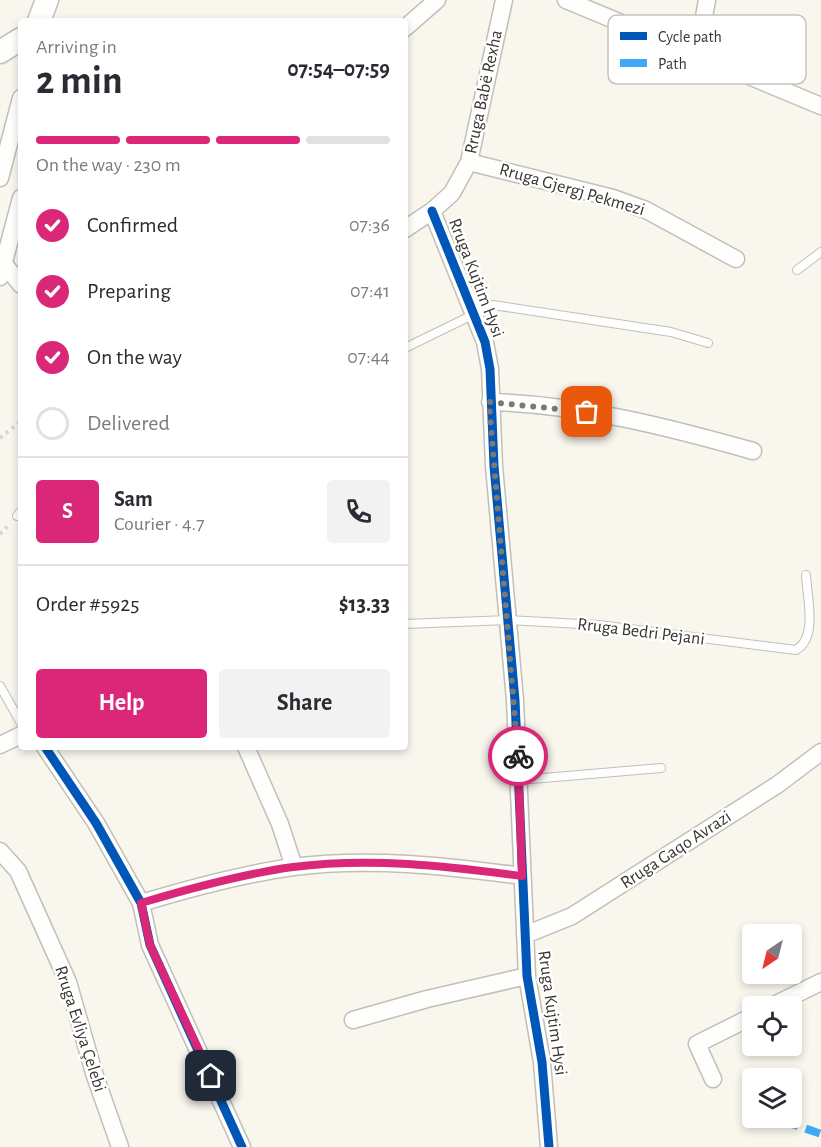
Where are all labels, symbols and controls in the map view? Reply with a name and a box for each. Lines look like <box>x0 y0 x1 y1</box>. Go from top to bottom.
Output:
legend <box>608 15 806 84</box>
street label: Rruga Babë Rexha <box>462 28 506 156</box>
text: Cycle path <box>658 29 722 46</box>
text: Arriving in <box>36 37 117 57</box>
text: Path <box>658 56 687 72</box>
text: 07:54–07:59 <box>287 58 390 80</box>
text: 2 min <box>36 62 123 101</box>
text: On the way · 230 m <box>36 155 181 175</box>
street label: Rruga Gjergj Pekmezi <box>497 161 647 219</box>
icon: check <box>36 209 69 242</box>
text: Confirmed <box>87 214 178 236</box>
text: 07:36 <box>349 215 390 235</box>
street label: Rruga Kujtim Hysi <box>445 216 507 340</box>
icon: check <box>36 275 69 308</box>
text: Preparing <box>87 280 171 302</box>
text: 07:41 <box>350 281 390 301</box>
icon: check <box>36 341 69 374</box>
text: On the way <box>87 346 182 368</box>
text: 07:44 <box>347 347 390 367</box>
pin <box>561 386 612 437</box>
icon: bag <box>570 395 603 428</box>
text: Delivered <box>87 412 170 434</box>
button: phone <box>327 480 390 543</box>
text: Sam <box>114 488 153 510</box>
text: S <box>62 500 73 522</box>
text: Courier · 4.7 <box>114 514 205 534</box>
text: Order #5925 <box>36 593 139 615</box>
text: $13.33 <box>339 593 390 615</box>
street label: Rruga Bedri Pejani <box>576 615 706 649</box>
button: Help <box>36 669 207 738</box>
button: Share <box>219 669 390 738</box>
courier <box>488 726 548 786</box>
icon: bike <box>502 740 535 773</box>
street label: Rruga Gaqo Avrazi <box>618 808 734 892</box>
north arrow <box>742 924 802 984</box>
map controls <box>742 924 802 1128</box>
street label: Rruga Kujtim Hysi <box>534 949 570 1077</box>
street label: Rruga Evliya Çelebi <box>51 964 109 1094</box>
button: locate <box>742 996 802 1056</box>
pin <box>185 1050 236 1101</box>
icon: home <box>194 1059 227 1092</box>
button: layers <box>742 1068 802 1128</box>

